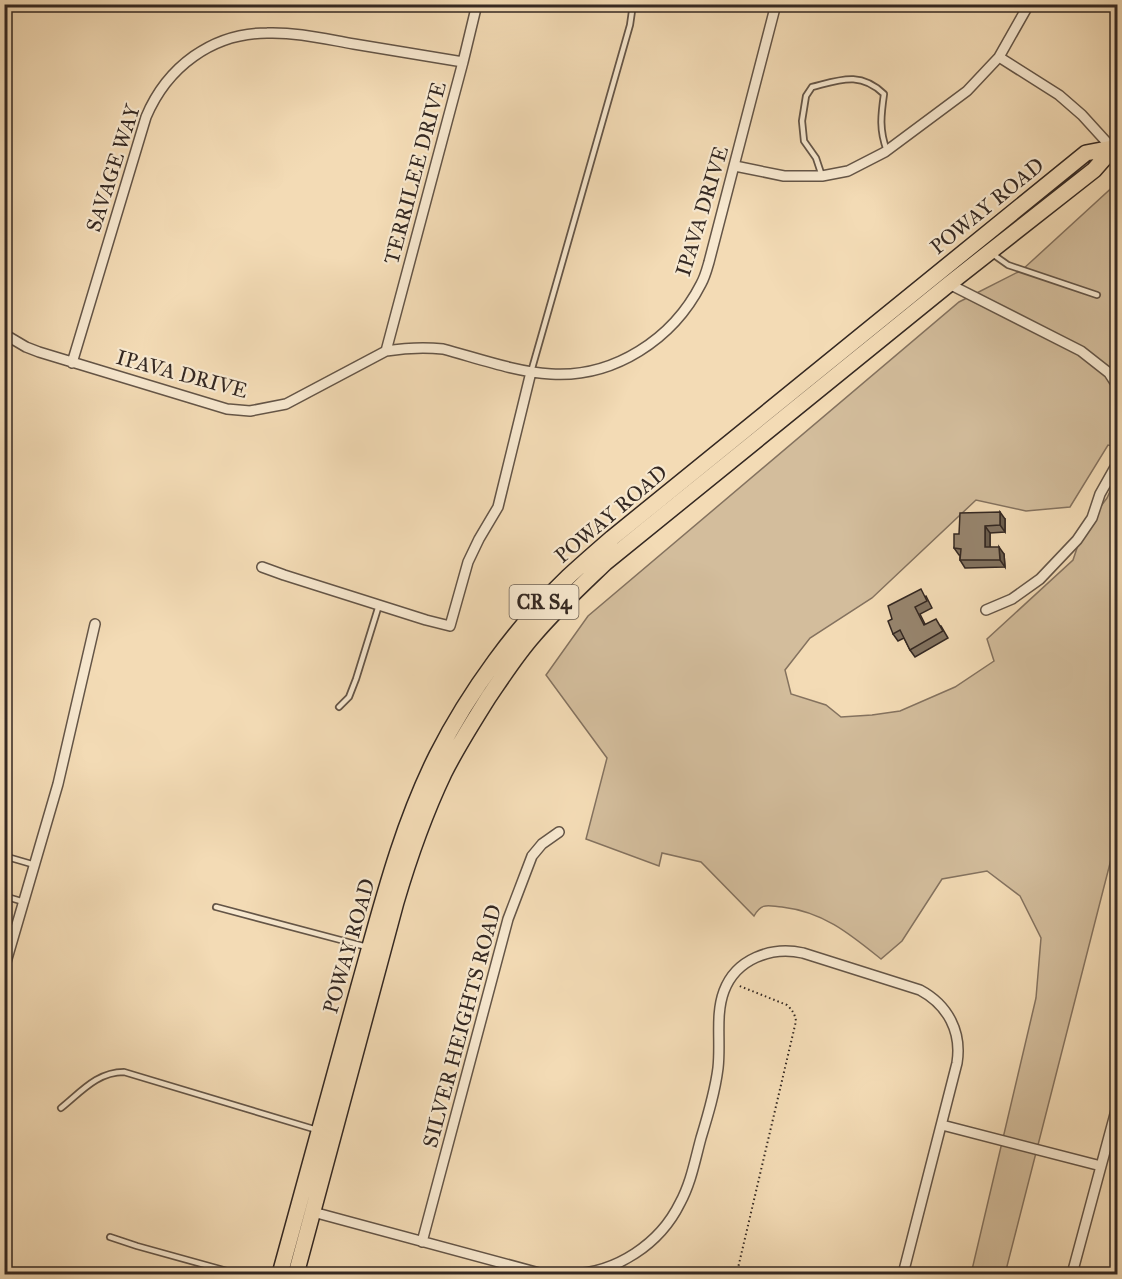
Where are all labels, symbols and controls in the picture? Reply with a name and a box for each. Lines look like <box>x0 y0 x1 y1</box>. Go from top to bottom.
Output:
street label: TERRILEE DRIVE <box>378 79 452 267</box>
street label: SAVAGE WAY <box>80 100 146 235</box>
street label: IPAVA DRIVE <box>670 143 734 279</box>
street label: POWAY ROAD <box>925 152 1049 260</box>
street label: IPAVA DRIVE <box>114 344 250 404</box>
street label: POWAY ROAD <box>549 459 673 569</box>
road number: CR S4 <box>510 585 578 619</box>
street label: POWAY ROAD <box>317 876 381 1016</box>
street label: SILVER HEIGHTS ROAD <box>417 901 507 1151</box>

